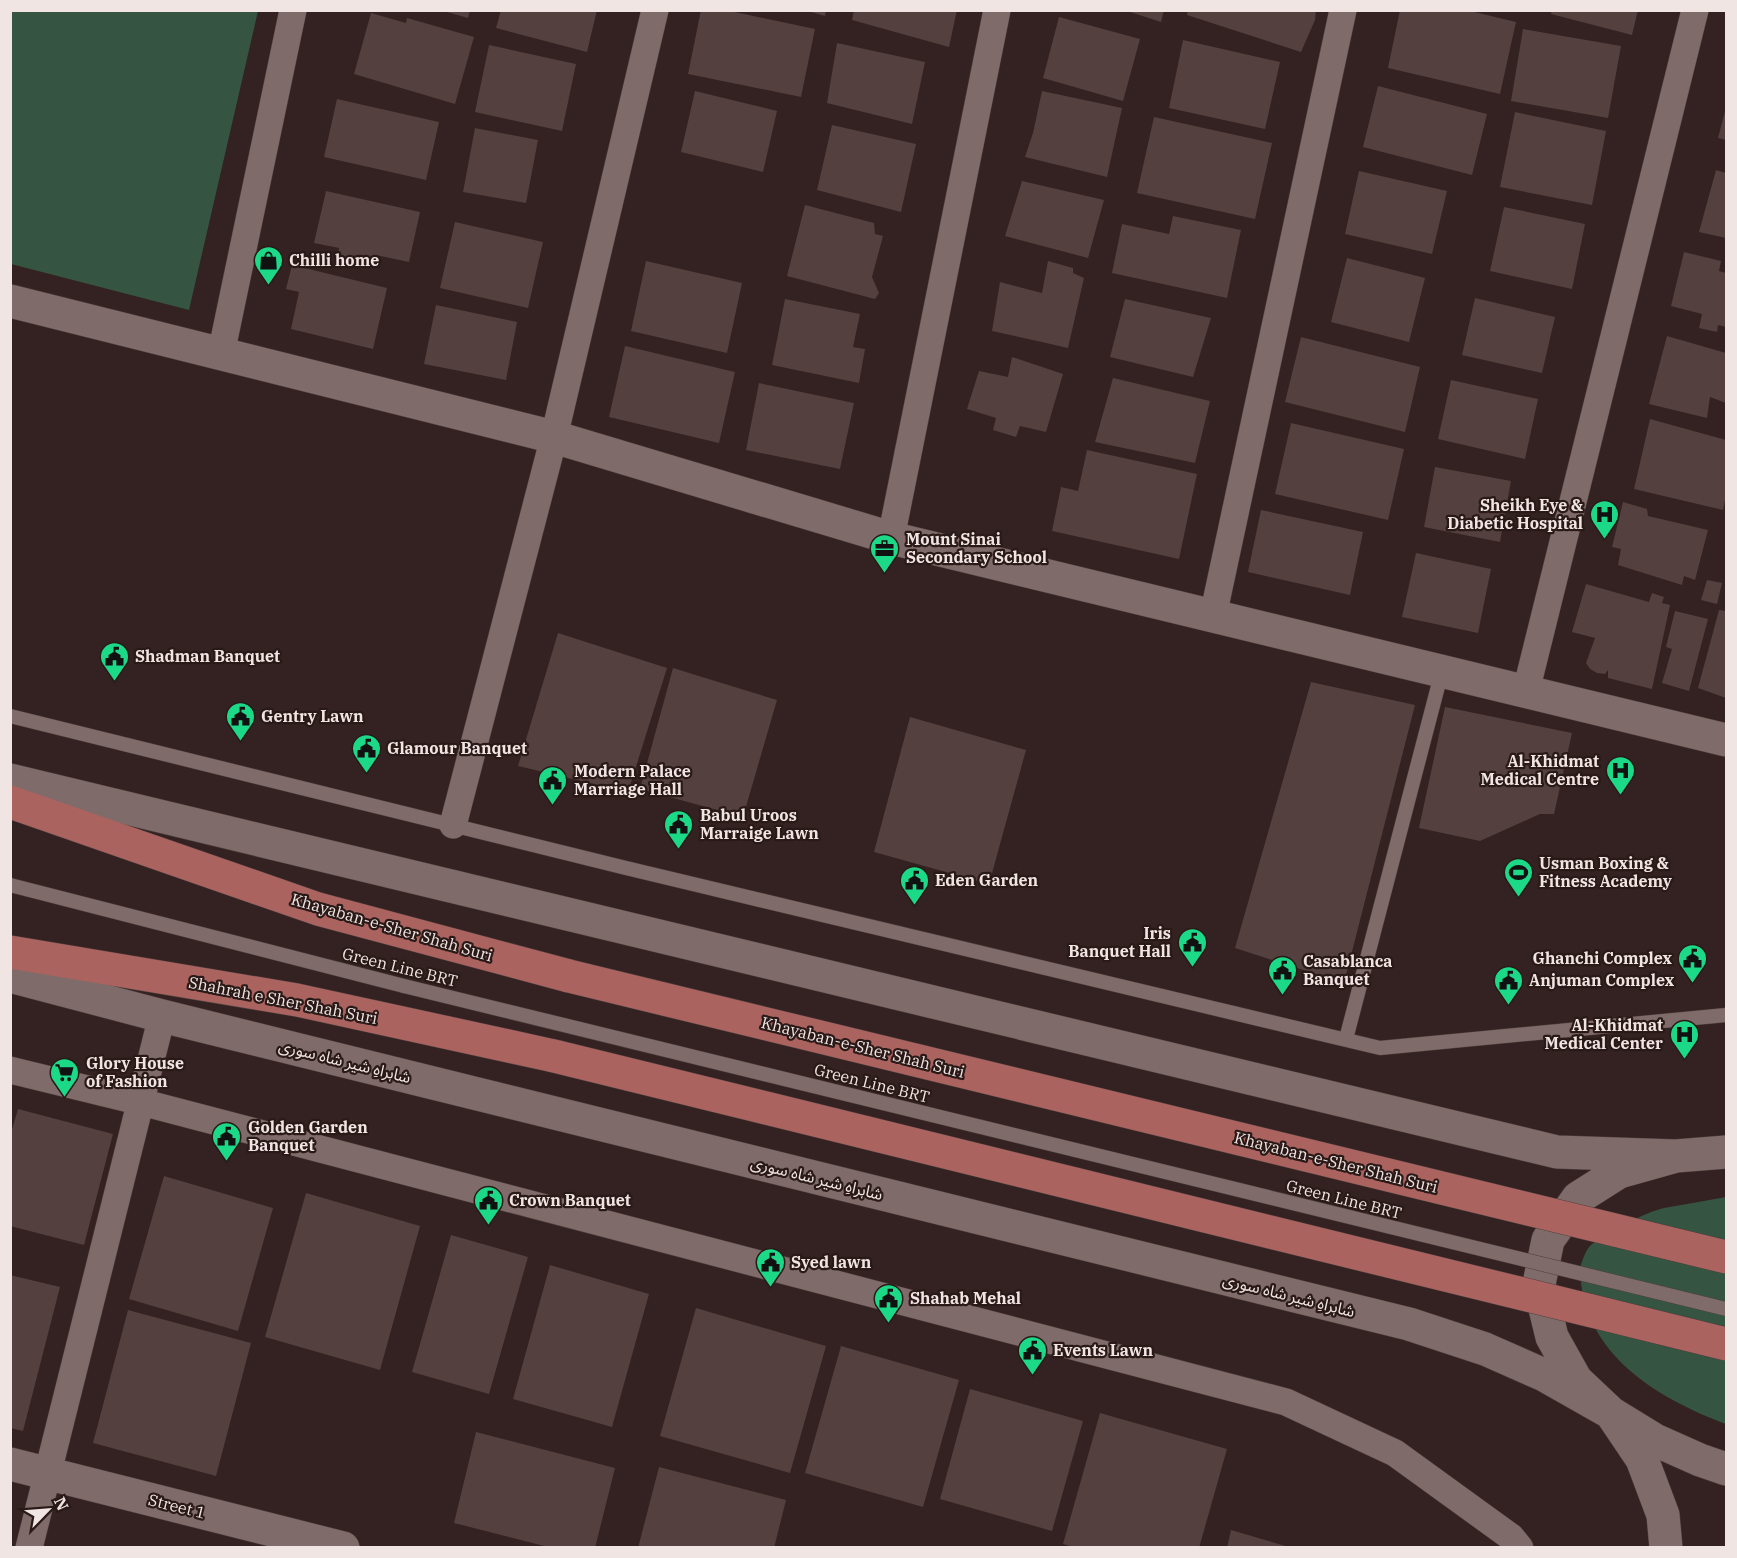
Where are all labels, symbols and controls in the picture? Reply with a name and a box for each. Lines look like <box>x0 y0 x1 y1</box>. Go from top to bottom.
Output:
shop icon: Chilli home <box>252 244 284 286</box>
place label: Chilli home <box>289 250 379 270</box>
place label: Sheikh Eye & Diabetic Hospital <box>1447 495 1583 533</box>
hospital icon: Sheikh Eye & Diabetic Hospital <box>1588 498 1620 540</box>
place label: Mount Sinai Secondary School <box>906 529 1047 567</box>
office icon: Mount Sinai Secondary School <box>869 532 901 574</box>
public building icon: Shadman Banquet <box>98 640 130 682</box>
place label: Shadman Banquet <box>135 646 280 666</box>
public building icon: Gentry Lawn <box>224 700 256 742</box>
place label: Gentry Lawn <box>261 706 364 726</box>
public building icon: Glamour Banquet <box>350 732 382 774</box>
place label: Glamour Banquet <box>387 738 527 758</box>
place label: Al-Khidmat Medical Centre <box>1480 751 1599 789</box>
hospital icon: Al-Khidmat Medical Centre <box>1604 754 1636 796</box>
place label: Modern Palace Marriage Hall <box>574 761 691 799</box>
public building icon: Modern Palace Marriage Hall <box>537 764 569 806</box>
place label: Babul Uroos Marraige Lawn <box>700 805 819 843</box>
public building icon: Babul Uroos Marraige Lawn <box>663 808 695 850</box>
place label: Usman Boxing & Fitness Academy <box>1539 853 1673 891</box>
sports icon: Usman Boxing & Fitness Academy <box>1502 856 1534 898</box>
public building icon: Eden Garden <box>898 864 930 906</box>
place label: Eden Garden <box>935 870 1039 890</box>
street label: Khayaban-e-Sher Shah Suri <box>289 889 495 965</box>
place label: Iris Banquet Hall <box>1068 923 1171 961</box>
public building icon: Iris Banquet Hall <box>1176 926 1208 968</box>
public building icon: Ghanchi Complex <box>1677 942 1709 984</box>
street label: Green Line BRT <box>340 943 460 991</box>
place label: Ghanchi Complex <box>1533 948 1673 968</box>
place label: Casablanca Banquet <box>1303 951 1393 989</box>
public building icon: Casablanca Banquet <box>1266 954 1298 996</box>
public building icon: Anjuman Complex <box>1492 964 1524 1006</box>
place label: Anjuman Complex <box>1529 970 1675 990</box>
street label: Shahrah e Sher Shah Suri <box>187 972 379 1028</box>
street label: Khayaban-e-Sher Shah Suri <box>759 1012 967 1082</box>
place label: Al-Khidmat Medical Center <box>1544 1015 1663 1053</box>
hospital icon: Al-Khidmat Medical Center <box>1668 1018 1700 1060</box>
street label: شاہراہِ شیر شاہ سوری <box>277 1035 413 1087</box>
place label: Glory House of Fashion <box>86 1053 184 1091</box>
supermarket icon: Glory House of Fashion <box>49 1056 81 1098</box>
street label: Green Line BRT <box>812 1059 932 1107</box>
place label: Golden Garden Banquet <box>248 1117 368 1155</box>
public building icon: Golden Garden Banquet <box>211 1120 243 1162</box>
street label: Khayaban-e-Sher Shah Suri <box>1232 1127 1440 1197</box>
street label: شاہراہِ شیر شاہ سوری <box>749 1152 885 1204</box>
street label: Green Line BRT <box>1284 1175 1404 1223</box>
public building icon: Crown Banquet <box>472 1184 504 1226</box>
place label: Crown Banquet <box>509 1190 631 1210</box>
public building icon: Syed lawn <box>754 1246 786 1288</box>
place label: Syed lawn <box>791 1252 872 1272</box>
street label: شاہراہِ شیر شاہ سوری <box>1221 1269 1357 1321</box>
public building icon: Shahab Mehal <box>873 1282 905 1324</box>
place label: Shahab Mehal <box>910 1288 1021 1308</box>
public building icon: Events Lawn <box>1016 1334 1048 1376</box>
place label: Events Lawn <box>1053 1340 1154 1360</box>
north arrow <box>18 1480 78 1540</box>
street label: Street 1 <box>146 1489 208 1523</box>
text: N <box>50 1494 73 1514</box>

